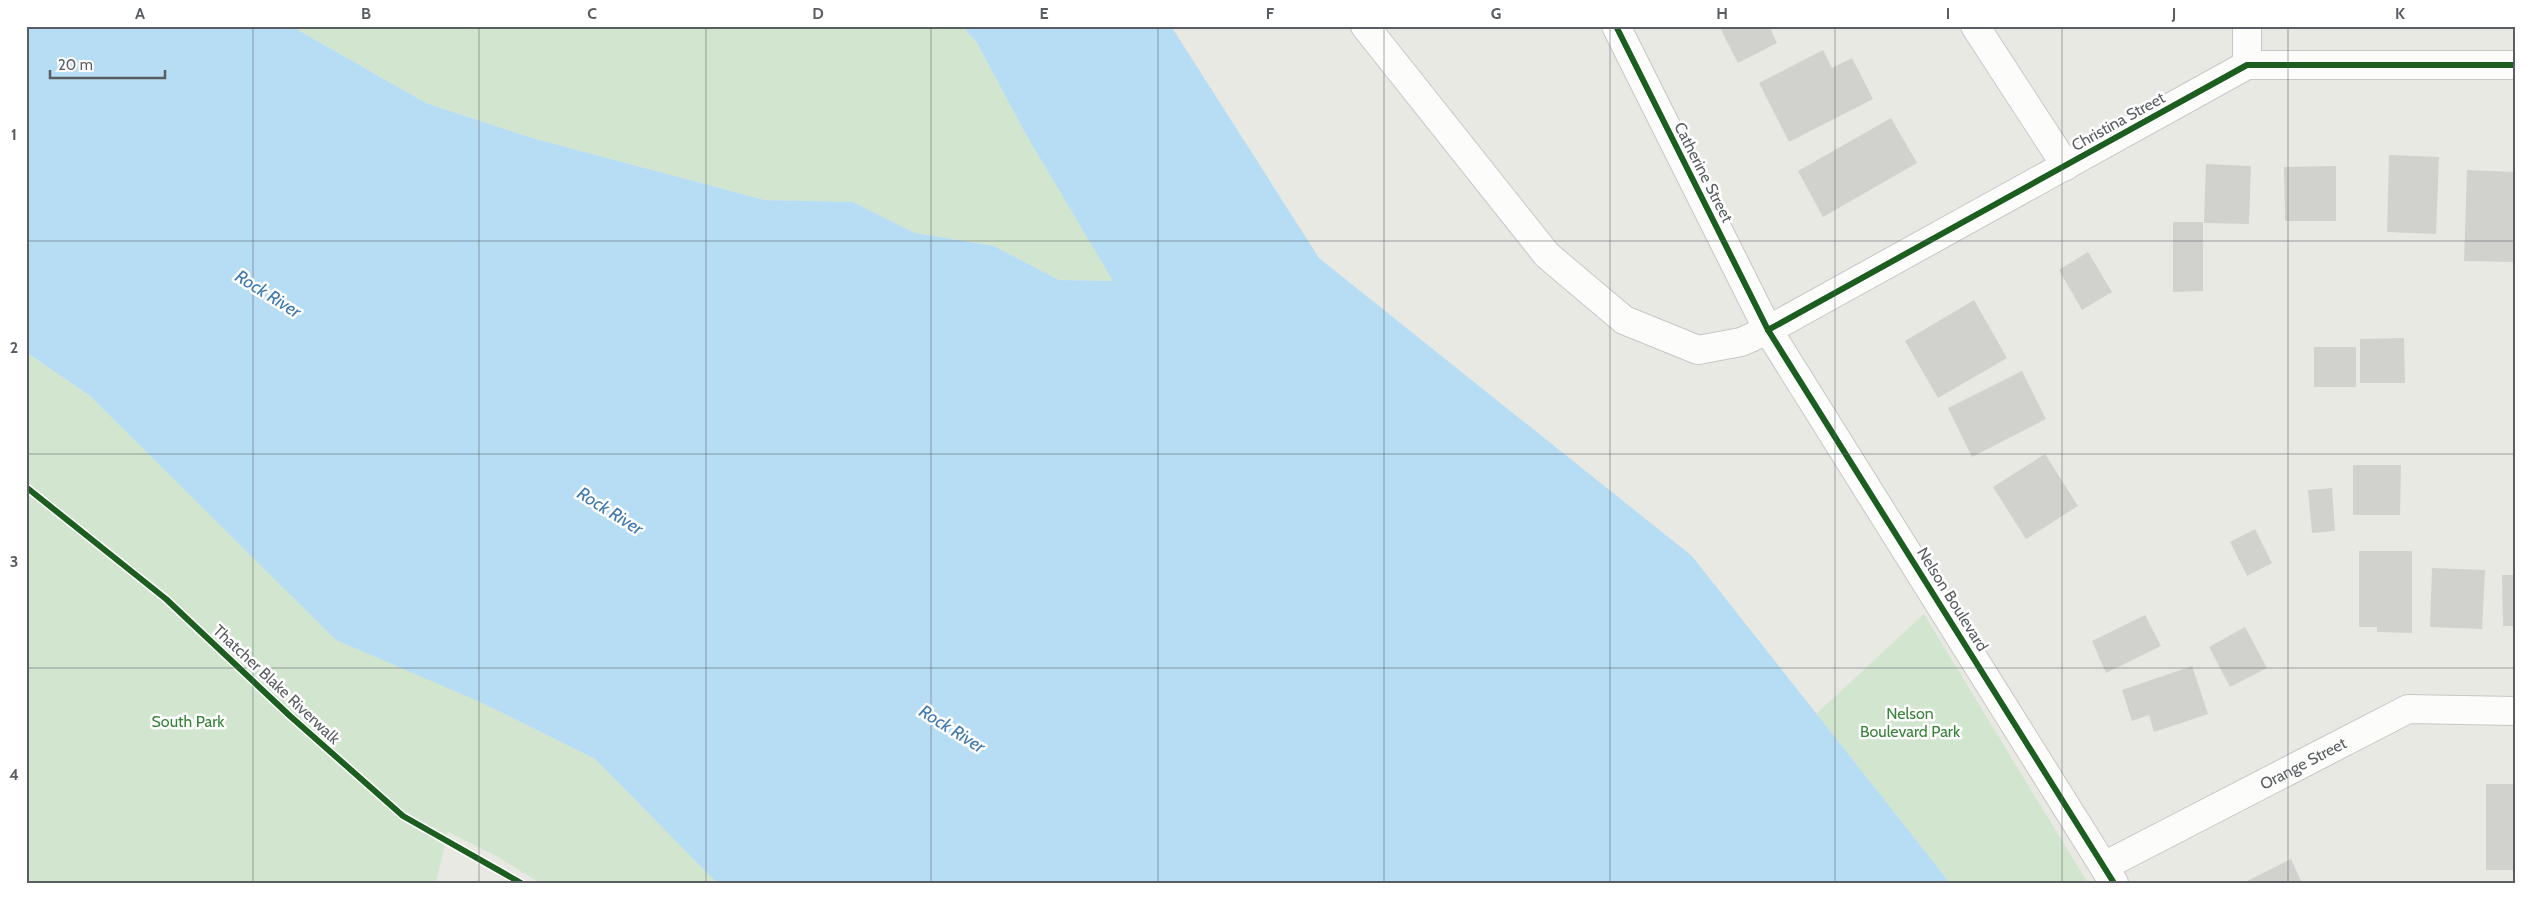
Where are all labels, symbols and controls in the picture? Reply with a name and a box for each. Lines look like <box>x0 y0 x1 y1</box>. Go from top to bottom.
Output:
text: A <box>135 4 145 23</box>
text: B <box>361 4 371 23</box>
text: C <box>587 4 597 23</box>
text: D <box>812 4 824 23</box>
text: E <box>1039 4 1049 23</box>
text: F <box>1266 4 1275 23</box>
text: G <box>1491 4 1501 23</box>
text: H <box>1716 4 1728 23</box>
text: I <box>1946 4 1950 23</box>
text: J <box>2171 4 2176 23</box>
text: K <box>2395 4 2405 23</box>
scale bar <box>50 48 165 80</box>
text: 20 m <box>58 56 93 74</box>
street label: Christina Street <box>2068 88 2169 155</box>
street label: Catherine Street <box>1670 119 1737 226</box>
text: 1 <box>11 125 17 144</box>
water label: Rock River <box>231 265 306 324</box>
text: 2 <box>10 338 18 357</box>
water label: Rock River <box>573 482 648 541</box>
street label: Nelson Boulevard <box>1913 544 1992 655</box>
text: 3 <box>10 552 18 571</box>
street label: Thatcher Blake Riverwalk <box>209 621 345 749</box>
water label: Rock River <box>915 700 990 759</box>
park label: Nelson Boulevard Park <box>1860 704 1961 741</box>
park label: South Park <box>151 712 225 731</box>
street label: Orange Street <box>2257 733 2350 794</box>
text: 4 <box>9 765 19 784</box>

